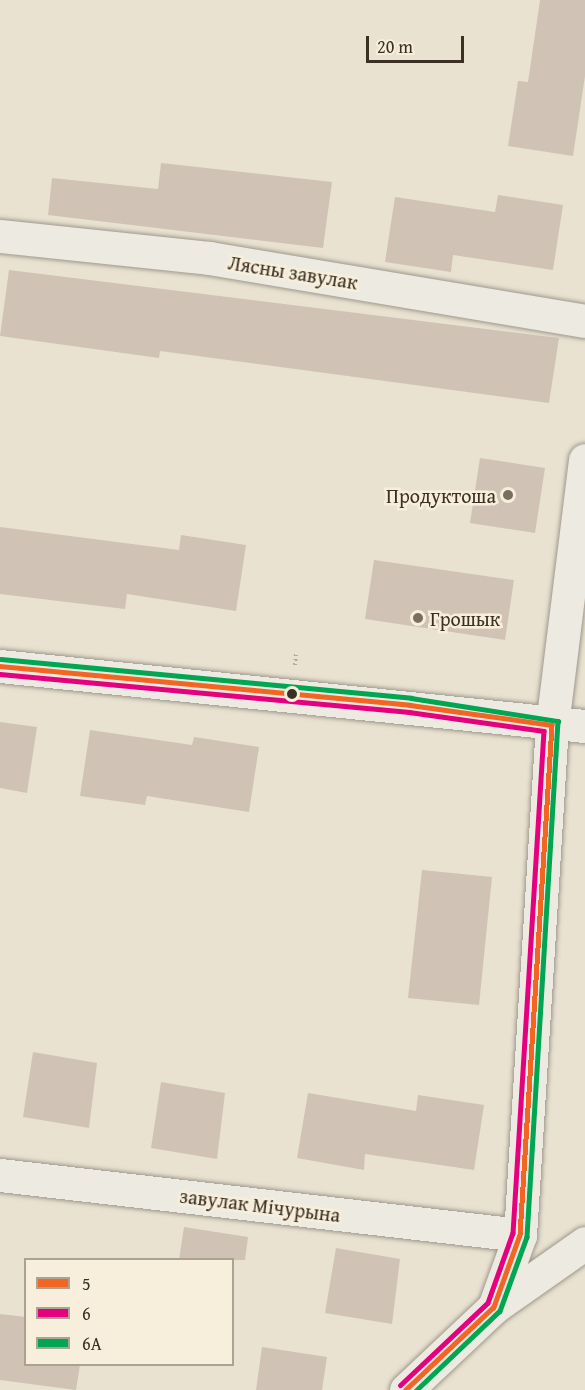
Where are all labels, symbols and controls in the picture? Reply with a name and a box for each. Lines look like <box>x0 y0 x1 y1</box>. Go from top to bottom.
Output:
scale bar <box>369 24 466 62</box>
text: 20 m <box>377 33 413 60</box>
street label: Лясны завулак <box>227 250 359 294</box>
place label: Продуктоша <box>386 483 496 507</box>
marker: Продуктоша <box>501 488 515 502</box>
place label: Грошык <box>430 606 500 630</box>
marker: Грошык <box>411 611 425 625</box>
unlabelled marker <box>286 688 298 700</box>
street label: завулак Мічурына <box>178 1183 342 1227</box>
legend <box>24 1258 234 1366</box>
text: 5 <box>82 1270 91 1297</box>
text: 6 <box>82 1300 91 1327</box>
text: 6А <box>82 1330 102 1357</box>

